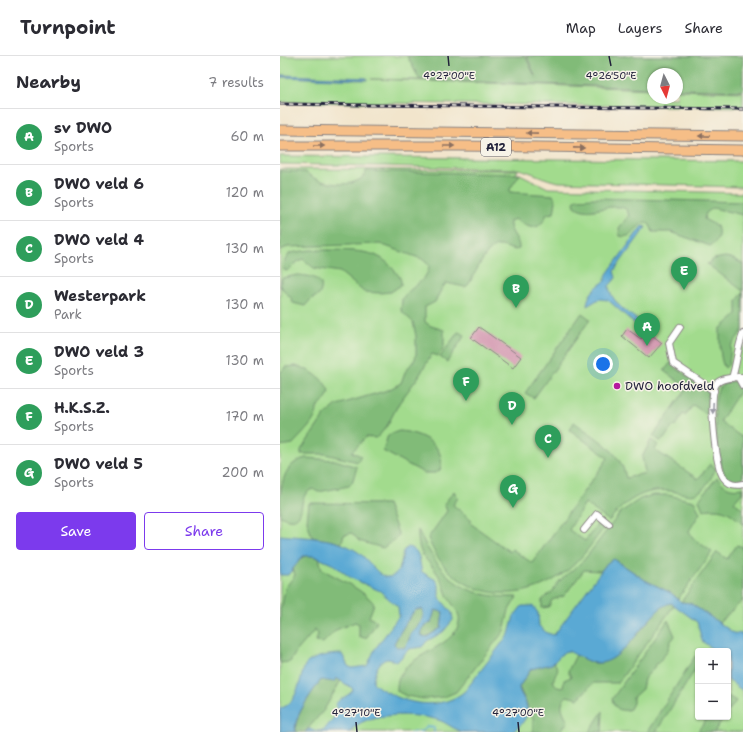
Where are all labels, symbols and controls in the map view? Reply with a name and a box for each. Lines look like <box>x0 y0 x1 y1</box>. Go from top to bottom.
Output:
text: Turnpoint <box>20 15 116 40</box>
text: Map <box>566 19 596 37</box>
text: Layers <box>618 19 662 37</box>
text: Share <box>684 19 723 37</box>
north arrow <box>647 68 683 104</box>
text: 4°27'00"E <box>423 69 475 82</box>
text: 4°26'50"E <box>585 69 637 82</box>
text: Nearby <box>16 71 81 93</box>
text: 7 results <box>208 74 264 91</box>
text: sv DWO <box>54 118 112 138</box>
text: A <box>24 128 34 145</box>
text: 60 m <box>231 128 264 145</box>
one-way arrow <box>526 130 538 137</box>
one-way arrow <box>697 133 710 139</box>
text: Sports <box>54 138 94 155</box>
road number: A12 <box>481 138 511 156</box>
one-way arrow <box>313 143 326 149</box>
one-way arrow <box>443 143 456 149</box>
one-way arrow <box>573 145 586 151</box>
text: DWO veld 6 <box>54 174 144 194</box>
text: B <box>25 184 33 201</box>
text: 120 m <box>226 184 264 201</box>
text: Sports <box>54 194 94 211</box>
text: DWO veld 4 <box>54 230 144 250</box>
text: C <box>25 240 33 257</box>
text: 130 m <box>226 240 264 257</box>
text: Sports <box>54 250 94 267</box>
pin: E <box>671 257 697 290</box>
pin: B <box>503 275 529 308</box>
text: Westerpark <box>54 286 146 306</box>
text: D <box>24 296 34 313</box>
text: 130 m <box>226 296 264 313</box>
text: Park <box>54 306 82 323</box>
pin: A <box>634 313 660 346</box>
text: DWO veld 3 <box>54 342 144 362</box>
text: E <box>25 352 33 369</box>
text: 130 m <box>226 352 264 369</box>
your location <box>593 354 613 374</box>
text: Sports <box>54 362 94 379</box>
pin: F <box>453 368 479 401</box>
place label: DWO hoofdveld <box>625 378 715 394</box>
marker: DWO hoofdveld <box>612 381 622 391</box>
pin: D <box>499 392 525 425</box>
text: H.K.S.Z. <box>54 398 110 418</box>
one-way arrow <box>710 402 716 415</box>
text: F <box>25 408 33 425</box>
text: 170 m <box>226 408 264 425</box>
text: Sports <box>54 418 94 435</box>
pin: C <box>535 425 561 458</box>
text: DWO veld 5 <box>54 454 143 474</box>
text: G <box>24 464 34 481</box>
text: 200 m <box>222 464 264 481</box>
text: Sports <box>54 474 94 491</box>
pin: G <box>500 475 526 508</box>
button: Save <box>16 512 136 550</box>
button: Share <box>144 512 264 550</box>
map controls <box>695 648 731 720</box>
button: + <box>695 648 731 684</box>
button: − <box>695 684 731 720</box>
text: 4°27'10"E <box>331 706 381 719</box>
text: 4°27'00"E <box>492 706 544 719</box>

